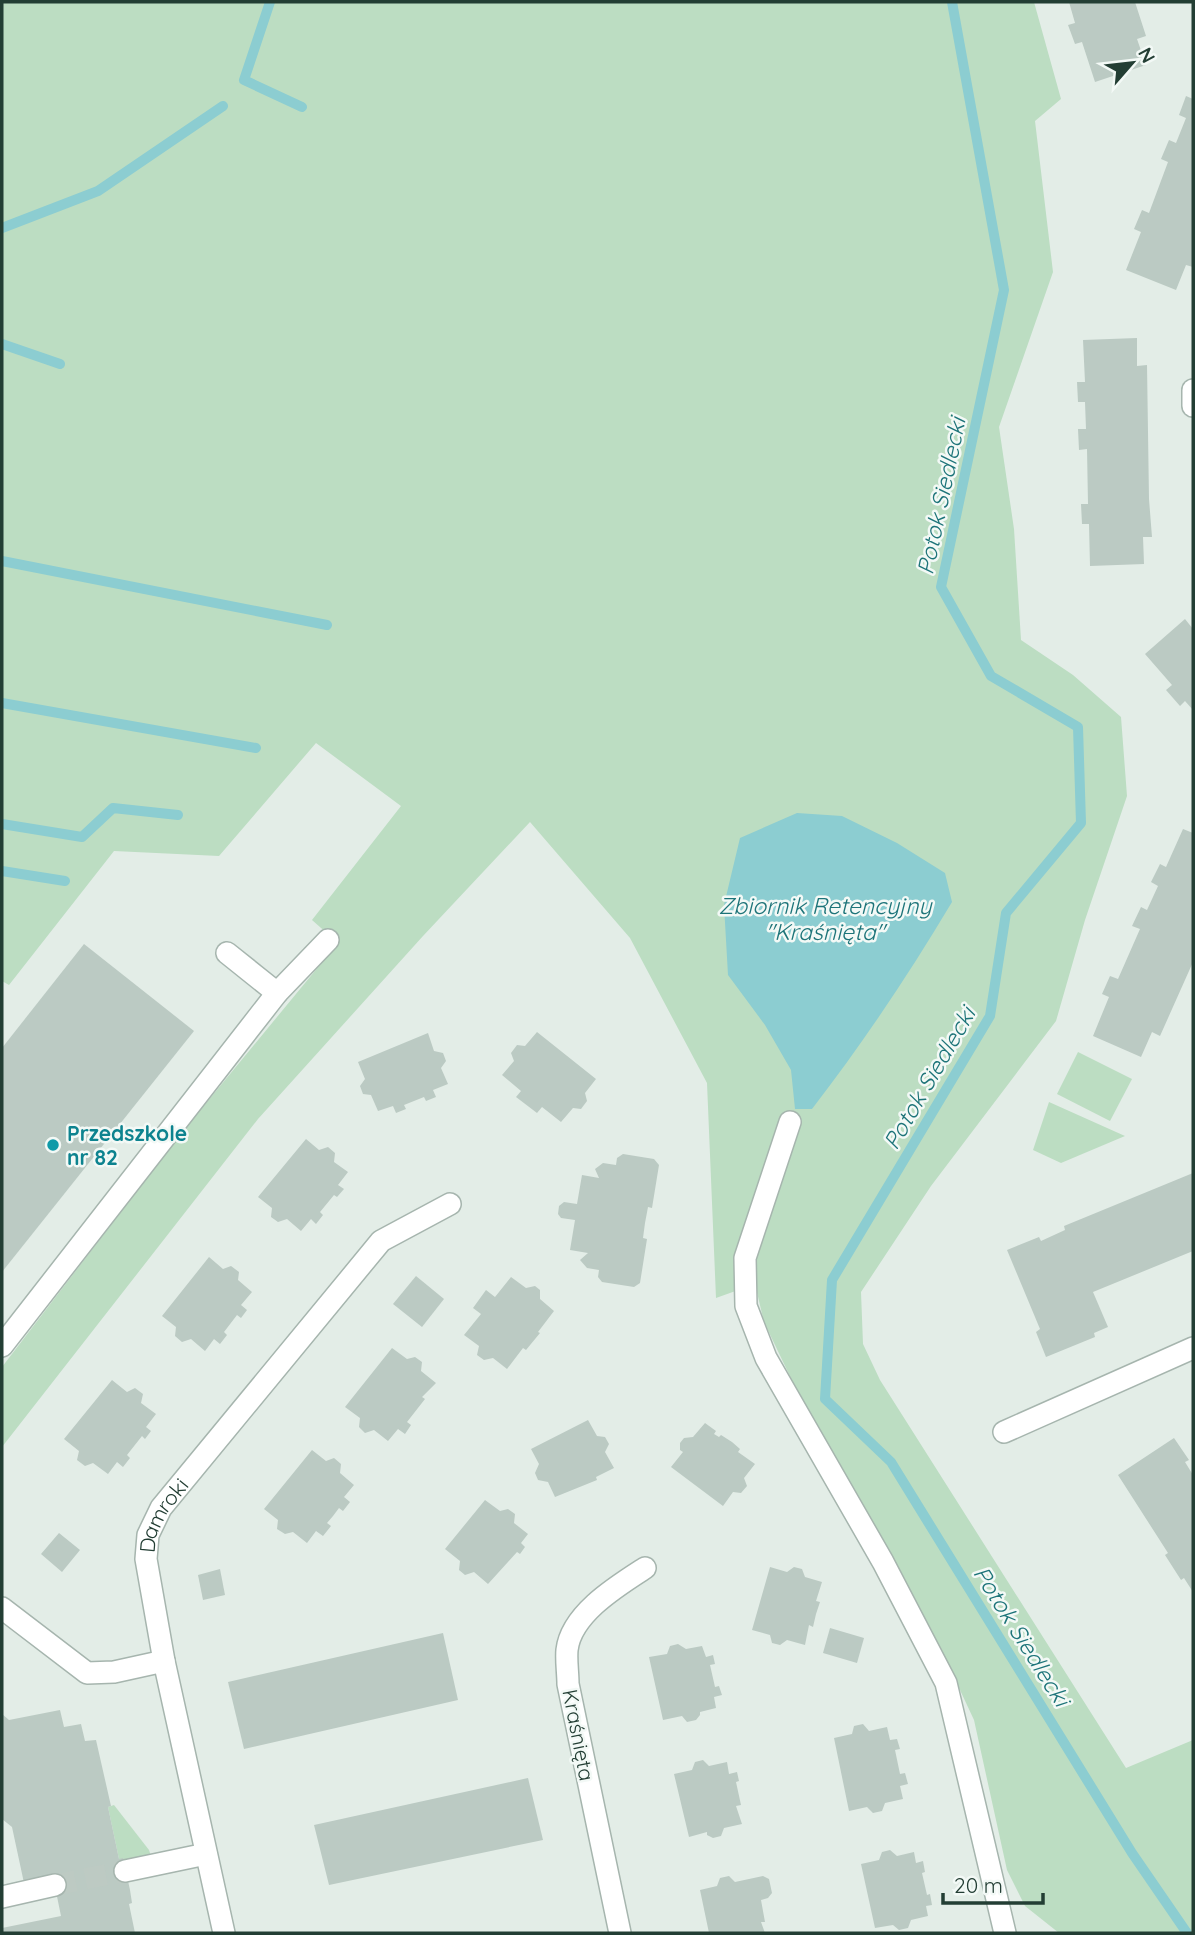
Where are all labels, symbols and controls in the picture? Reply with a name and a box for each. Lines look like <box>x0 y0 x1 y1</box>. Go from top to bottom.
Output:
north arrow <box>1097 28 1167 98</box>
text: N <box>1133 43 1161 67</box>
water label: Potok Siedlecki <box>910 412 972 577</box>
water label: Zbiornik Retencyjny "Kraśnięta" <box>719 891 933 946</box>
water label: Potok Siedlecki <box>877 999 983 1154</box>
place label: Przedszkole nr 82 <box>67 1120 187 1170</box>
marker: Przedszkole nr 82 <box>45 1137 61 1153</box>
street label: Damroki <box>134 1472 194 1554</box>
water label: Potok Siedlecki <box>967 1561 1078 1714</box>
street label: Kraśnięta <box>557 1687 601 1783</box>
scale bar <box>943 1862 1043 1906</box>
text: 20 m <box>954 1872 1003 1898</box>

